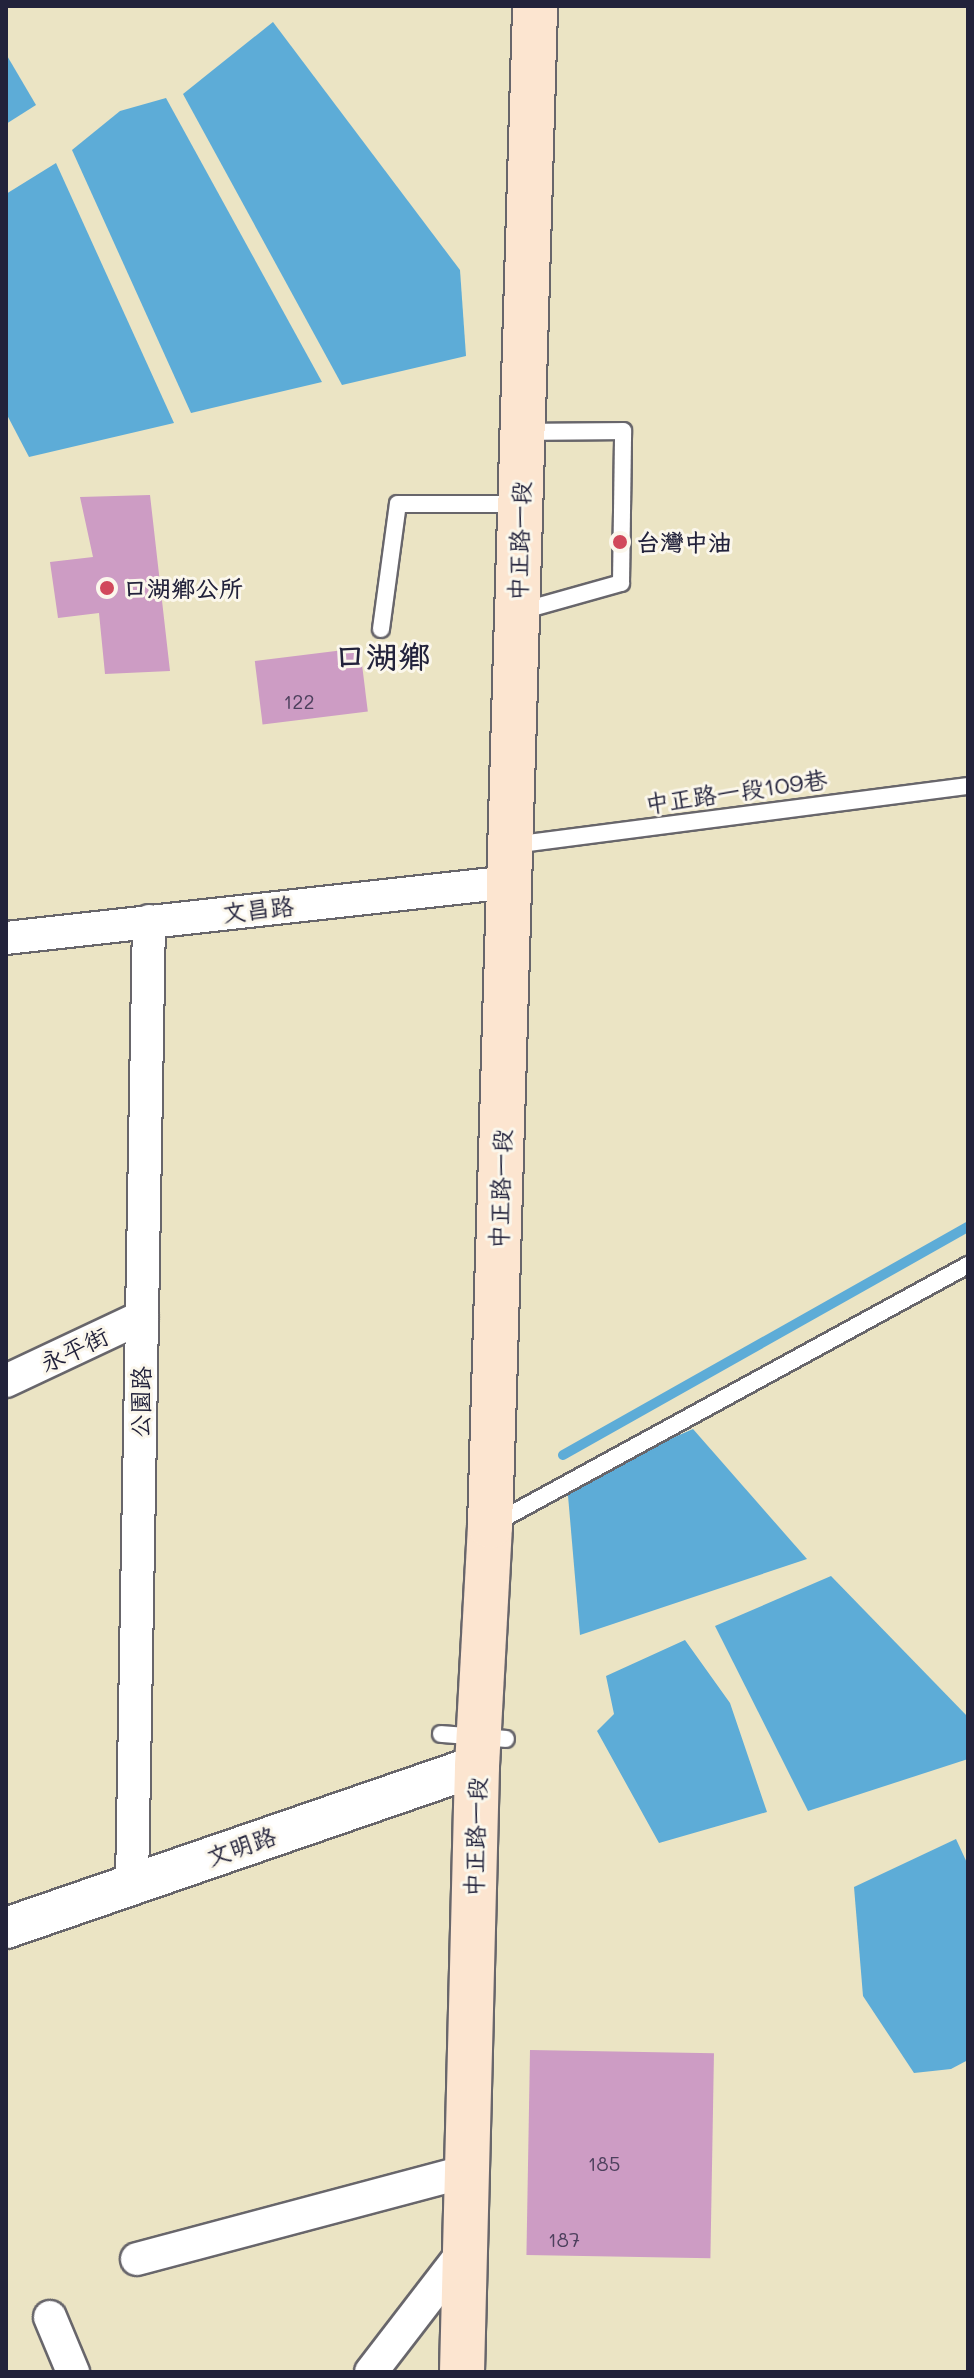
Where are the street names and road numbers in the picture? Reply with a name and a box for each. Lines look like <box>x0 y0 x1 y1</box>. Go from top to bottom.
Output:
street label: 中正路一段 <box>503 481 535 601</box>
street label: 中正路一段109巷 <box>643 764 829 818</box>
street label: 文昌路 <box>221 891 295 927</box>
street label: 中正路一段 <box>484 1129 516 1249</box>
street label: 永平街 <box>35 1321 113 1377</box>
street label: 公園路 <box>125 1366 155 1438</box>
street label: 中正路一段 <box>459 1777 491 1897</box>
street label: 文明路 <box>202 1821 280 1871</box>

